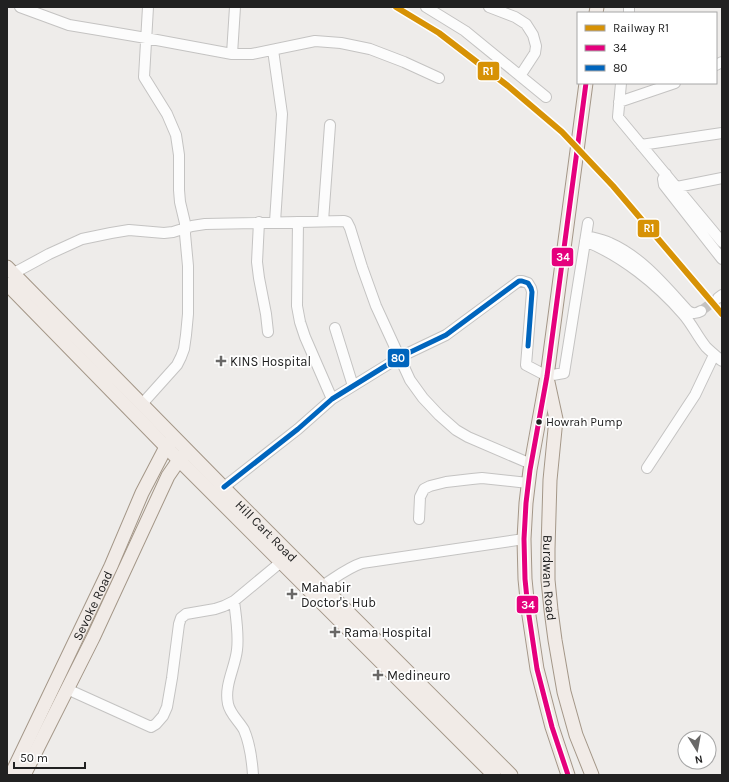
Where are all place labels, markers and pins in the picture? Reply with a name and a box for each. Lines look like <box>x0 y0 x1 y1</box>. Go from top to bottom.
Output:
place label: KINS Hospital <box>230 354 311 369</box>
marker: KINS Hospital <box>215 355 227 367</box>
place label: Howrah Pump <box>546 415 622 429</box>
marker: Howrah Pump <box>534 417 544 427</box>
place label: Mahabir Doctor's Hub <box>301 580 376 610</box>
marker: Mahabir Doctor's Hub <box>286 588 298 600</box>
place label: Rama Hospital <box>344 625 431 640</box>
marker: Rama Hospital <box>329 626 341 638</box>
place label: Medineuro <box>387 668 450 683</box>
marker: Medineuro <box>372 669 384 681</box>

